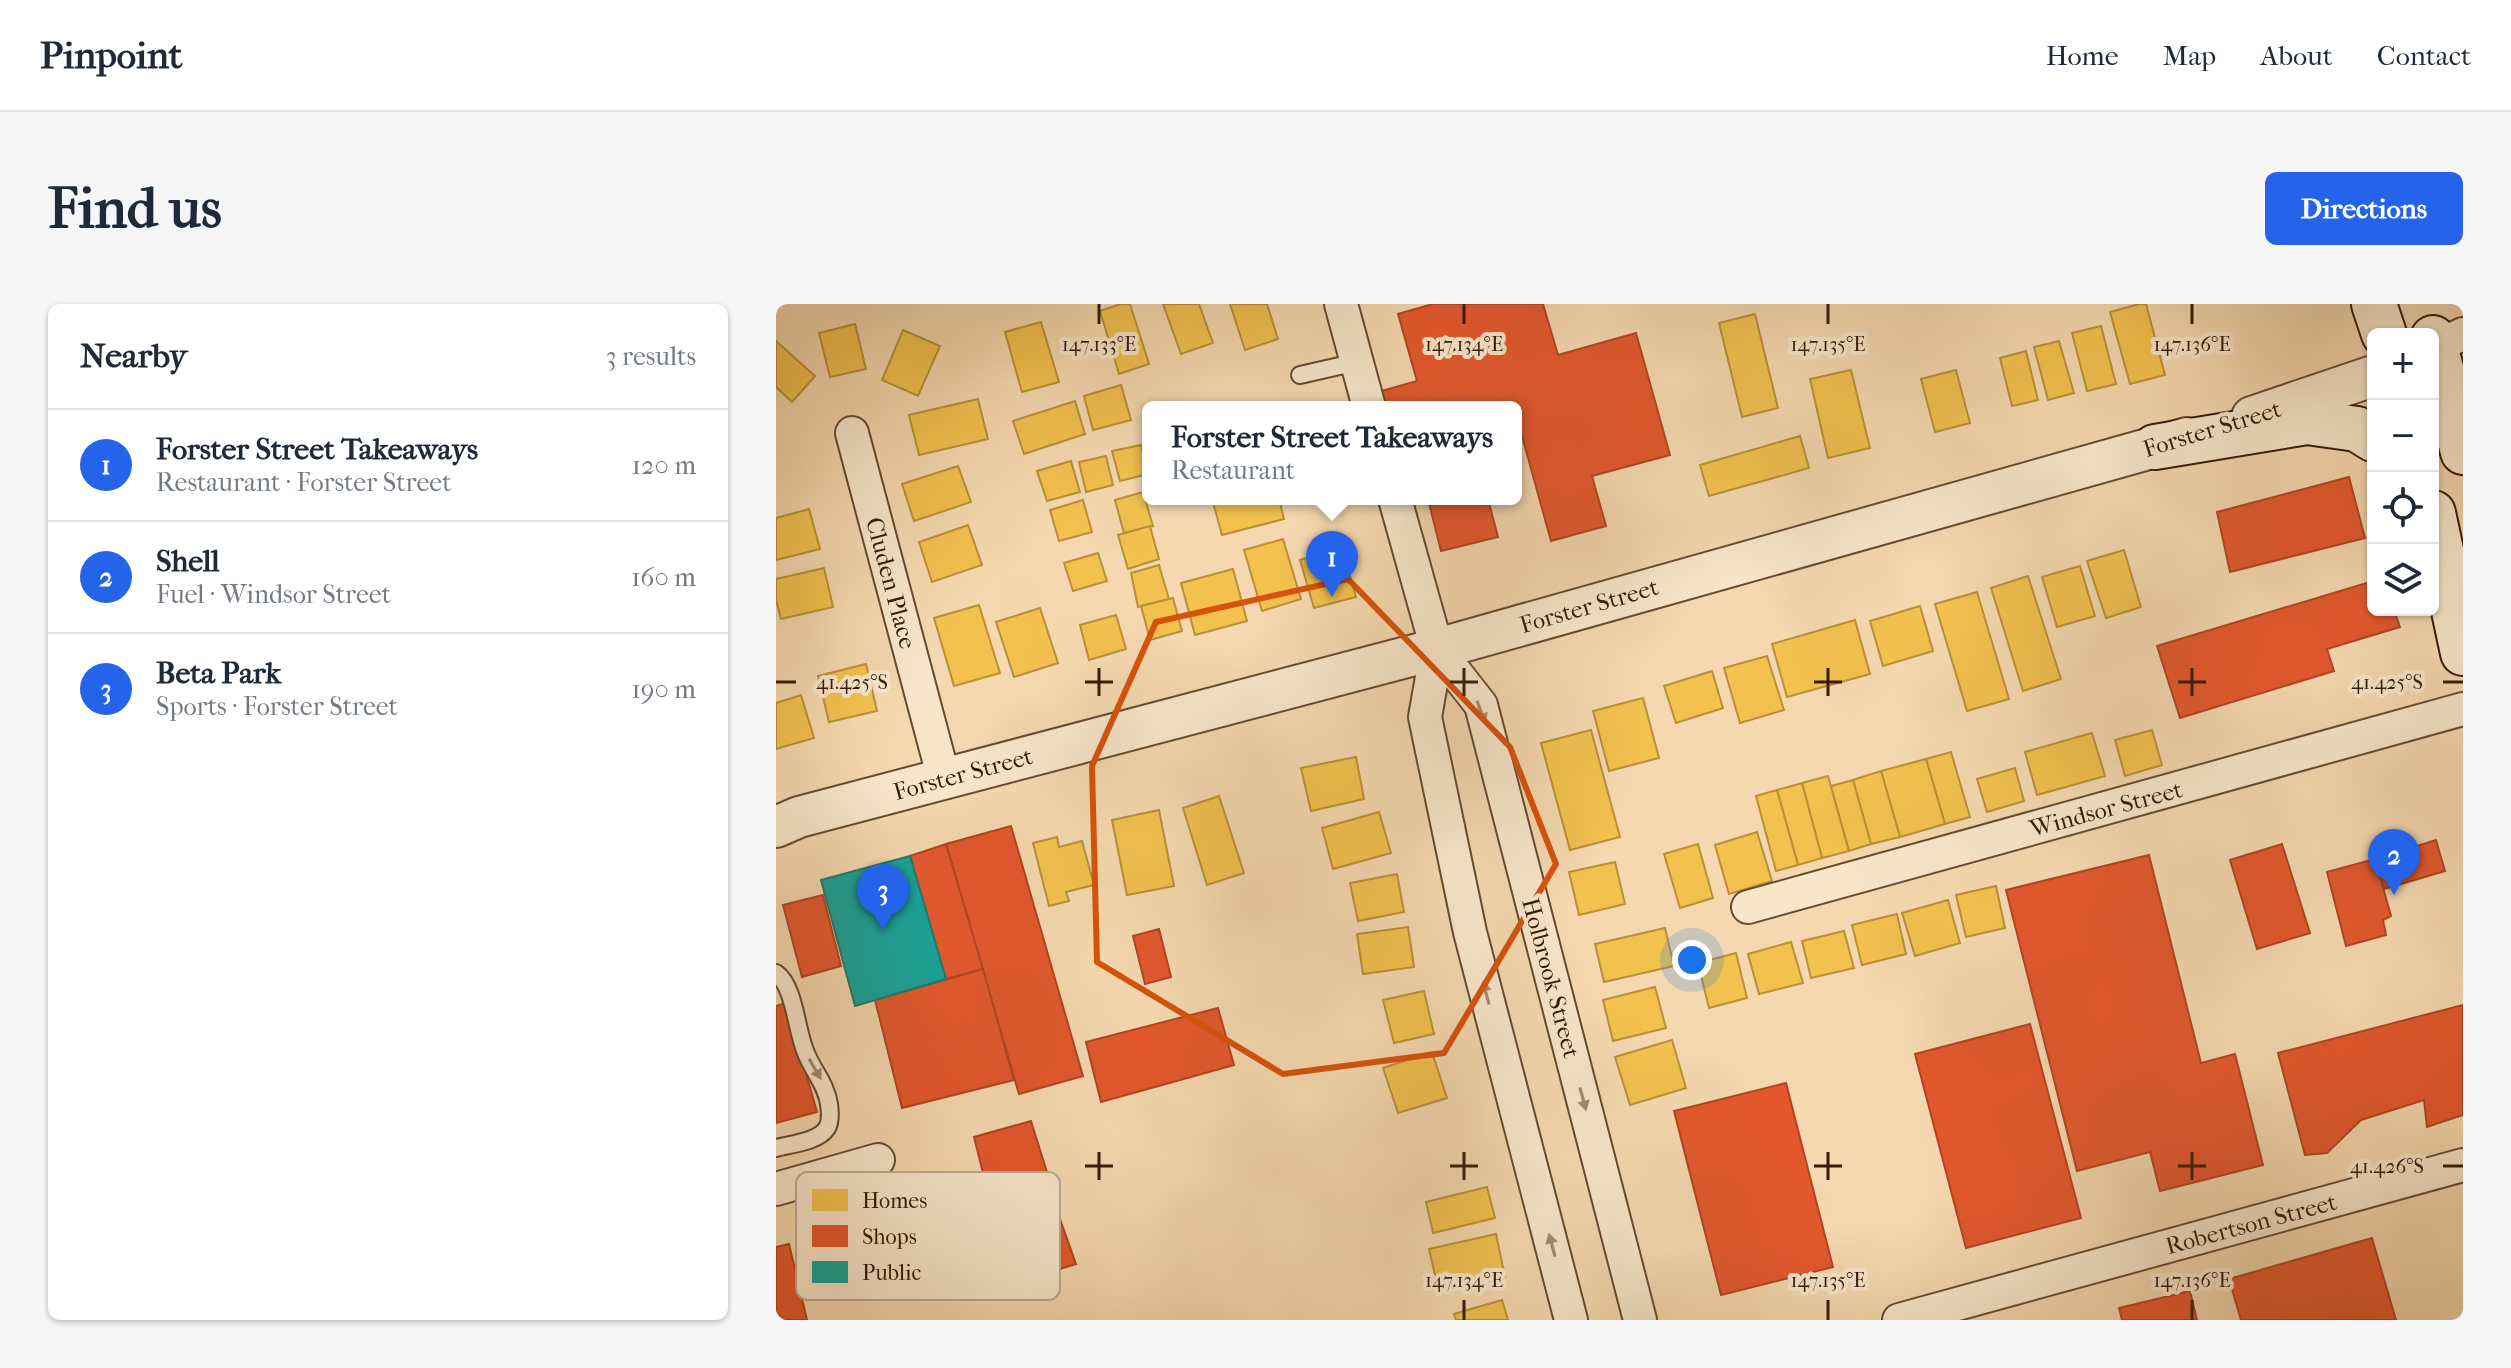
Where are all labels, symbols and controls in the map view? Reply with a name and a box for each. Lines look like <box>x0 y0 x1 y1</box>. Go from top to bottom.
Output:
text: Pinpoint <box>40 33 182 78</box>
text: Home <box>2046 39 2119 72</box>
text: Map <box>2163 39 2216 72</box>
text: About <box>2260 39 2333 72</box>
text: Contact <box>2377 39 2471 72</box>
button: Directions <box>2265 172 2463 245</box>
text: Find us <box>48 176 222 241</box>
map controls <box>2367 328 2439 616</box>
button: + <box>2367 328 2439 400</box>
text: 147.133°E <box>1062 333 1136 356</box>
text: 147.134°E <box>1425 333 1503 356</box>
text: 147.135°E <box>1790 333 1866 356</box>
text: 147.136°E <box>2153 333 2231 356</box>
text: Nearby <box>80 336 187 376</box>
text: 3 results <box>606 341 696 372</box>
street label: Forster Street <box>2140 395 2285 463</box>
button: − <box>2367 400 2439 472</box>
popup <box>1142 401 1522 505</box>
text: Forster Street Takeaways <box>1171 420 1493 455</box>
text: Forster Street Takeaways <box>156 432 478 467</box>
text: 1 <box>101 450 111 481</box>
text: 120 m <box>632 450 696 481</box>
text: Restaurant <box>1171 455 1295 486</box>
text: Restaurant · Forster Street <box>156 467 451 498</box>
button: locate <box>2367 472 2439 544</box>
street label: Cluden Place <box>860 514 922 652</box>
pin: 1 <box>1306 531 1358 597</box>
text: Shell <box>156 544 220 579</box>
button: layers <box>2367 544 2439 616</box>
text: 2 <box>99 562 113 593</box>
text: 160 m <box>631 562 696 593</box>
street label: Forster Street <box>1516 573 1662 639</box>
text: Fuel · Windsor Street <box>156 579 391 610</box>
text: Beta Park <box>156 656 281 691</box>
text: 41.425°S <box>816 671 888 694</box>
text: 41.425°S <box>2351 671 2423 694</box>
text: 3 <box>101 674 111 705</box>
text: 190 m <box>632 674 696 705</box>
text: Sports · Forster Street <box>156 691 398 722</box>
one-way arrow <box>1475 701 1488 725</box>
street label: Forster Street <box>890 742 1036 806</box>
street label: Windsor Street <box>2026 775 2186 843</box>
pin: 2 <box>2368 829 2420 895</box>
pin: 3 <box>857 864 909 930</box>
street label: Holbrook Street <box>1516 895 1586 1062</box>
your location <box>1672 940 1712 980</box>
one-way arrow <box>1479 980 1491 1005</box>
one-way arrow <box>808 1058 822 1080</box>
one-way arrow <box>1577 1087 1589 1112</box>
text: 41.426°S <box>2350 1155 2424 1178</box>
legend <box>796 1172 1060 1300</box>
text: Homes <box>862 1188 927 1214</box>
street label: Robertson Street <box>2162 1188 2340 1260</box>
text: Shops <box>862 1224 917 1250</box>
one-way arrow <box>1545 1232 1557 1257</box>
text: Public <box>862 1260 921 1286</box>
text: 147.134°E <box>1425 1269 1503 1292</box>
text: 147.135°E <box>1790 1269 1866 1292</box>
text: 147.136°E <box>2153 1269 2231 1292</box>

